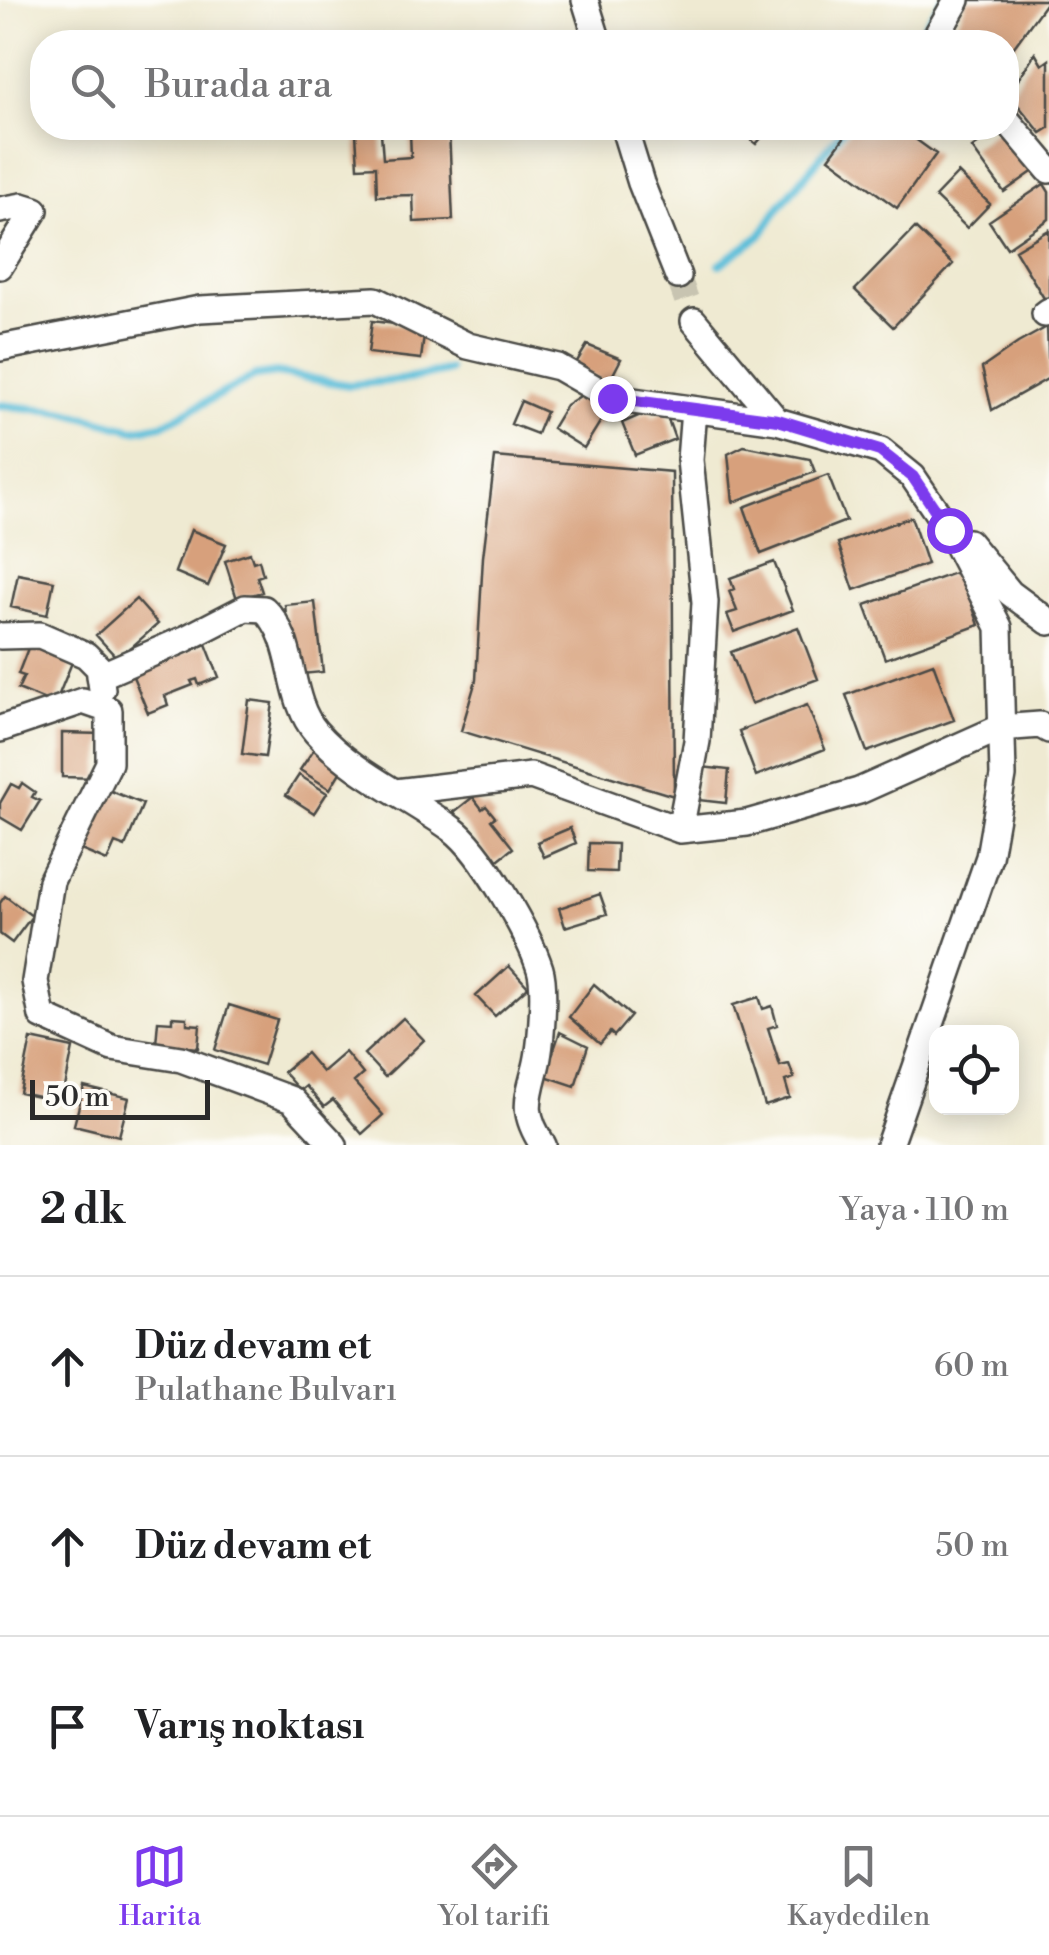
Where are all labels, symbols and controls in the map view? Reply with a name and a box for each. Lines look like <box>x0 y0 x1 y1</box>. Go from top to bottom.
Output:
search box <box>30 30 1019 140</box>
icon: search <box>65 58 120 113</box>
text: Burada ara <box>145 62 332 109</box>
route end <box>590 376 636 422</box>
route start <box>927 508 973 554</box>
map controls <box>929 1025 1019 1115</box>
button: locate <box>929 1025 1019 1115</box>
scale bar <box>30 1075 210 1120</box>
text: 50 m <box>45 1080 109 1115</box>
text: 2 dk <box>40 1184 125 1237</box>
text: Yaya · 110 m <box>840 1190 1009 1230</box>
text: Düz devam et <box>135 1323 371 1370</box>
icon: ahead <box>40 1339 95 1394</box>
text: 60 m <box>934 1346 1009 1386</box>
text: Pulathane Bulvarı <box>135 1370 397 1410</box>
icon: ahead <box>40 1519 95 1574</box>
text: Düz devam et <box>135 1523 371 1570</box>
text: 50 m <box>936 1526 1009 1566</box>
icon: arrive <box>40 1699 95 1754</box>
text: Varış noktası <box>135 1703 364 1750</box>
tab: Harita <box>119 1839 201 1934</box>
tab: Yol tarifi <box>439 1839 550 1934</box>
tab: Kaydedilen <box>787 1839 930 1934</box>

